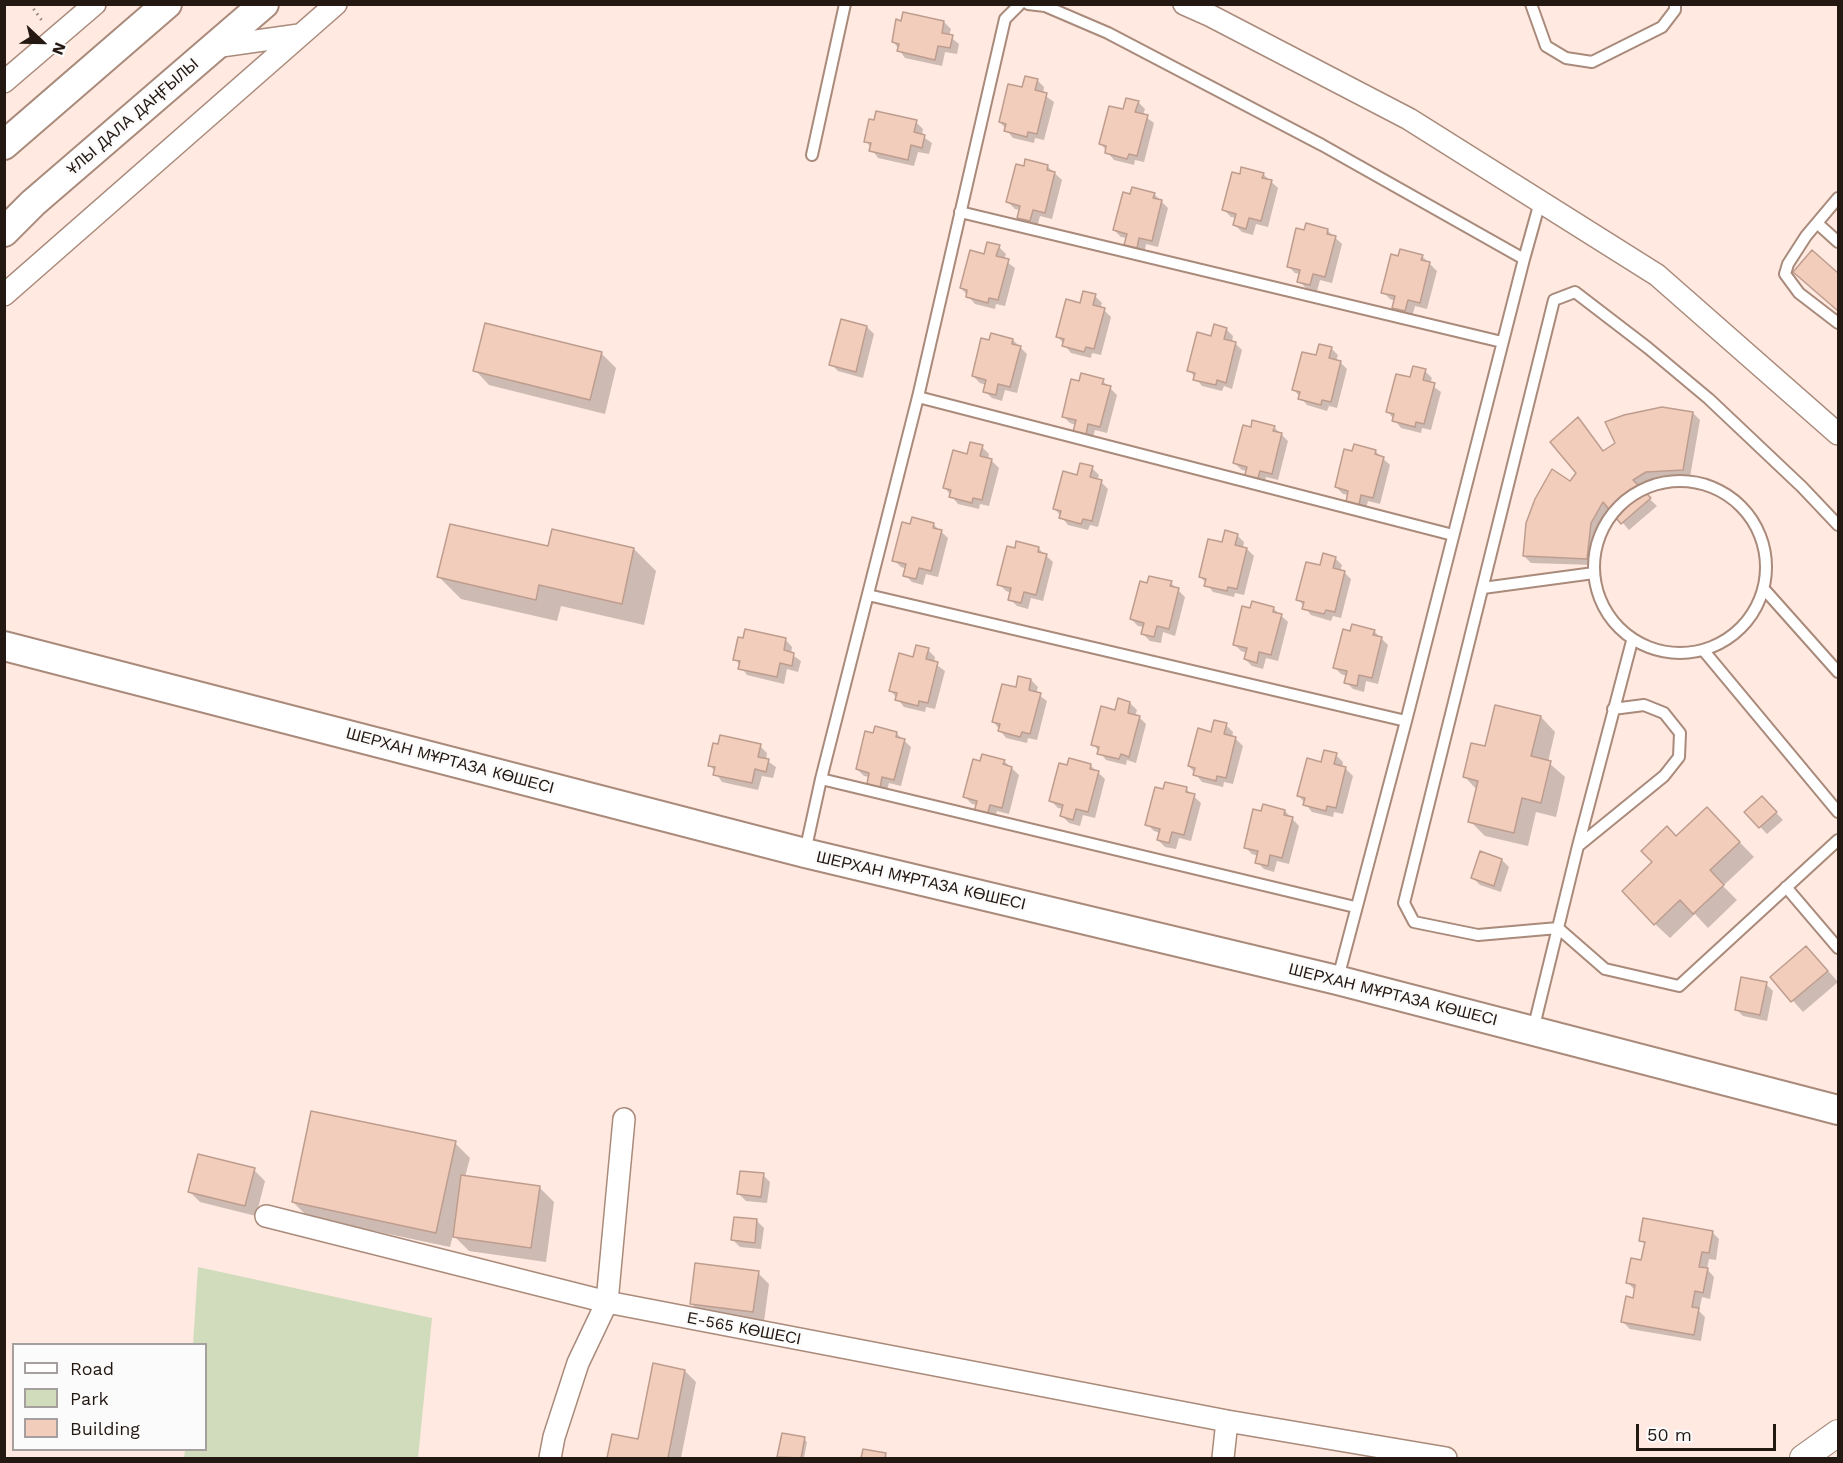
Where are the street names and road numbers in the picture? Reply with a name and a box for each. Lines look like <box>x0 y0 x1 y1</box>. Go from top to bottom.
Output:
street label: ҰЛЫ ДАЛА ДАҢҒЫЛЫ <box>63 55 203 179</box>
street label: ШЕРХАН МҰРТАЗА КӨШЕСІ <box>344 724 556 798</box>
street label: ШЕРХАН МҰРТАЗА КӨШЕСІ <box>814 848 1028 914</box>
street label: ШЕРХАН МҰРТАЗА КӨШЕСІ <box>1287 960 1499 1030</box>
street label: Е-565 КӨШЕСІ <box>685 1309 803 1349</box>

